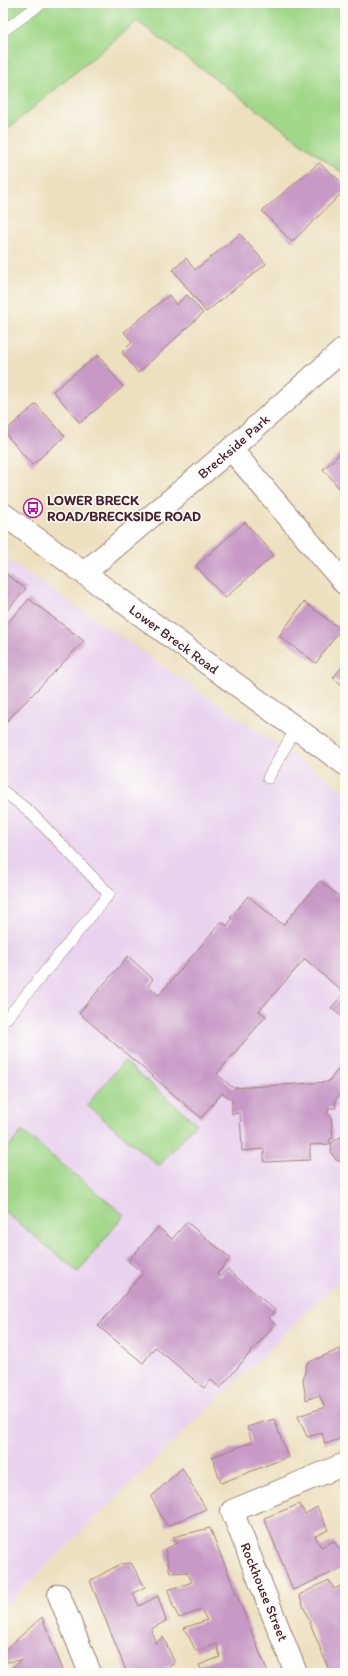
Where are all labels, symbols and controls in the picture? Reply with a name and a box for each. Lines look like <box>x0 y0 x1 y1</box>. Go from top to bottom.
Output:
street label: Breckside Park <box>194 410 274 482</box>
place label: LOWER BRECK ROAD/BRECKSIDE ROAD <box>47 492 201 525</box>
bus stop icon: LOWER BRECK ROAD/BRECKSIDE ROAD <box>22 497 44 519</box>
street label: Lower Breck Road <box>126 601 223 678</box>
street label: Rockhouse Street <box>236 1540 292 1644</box>

